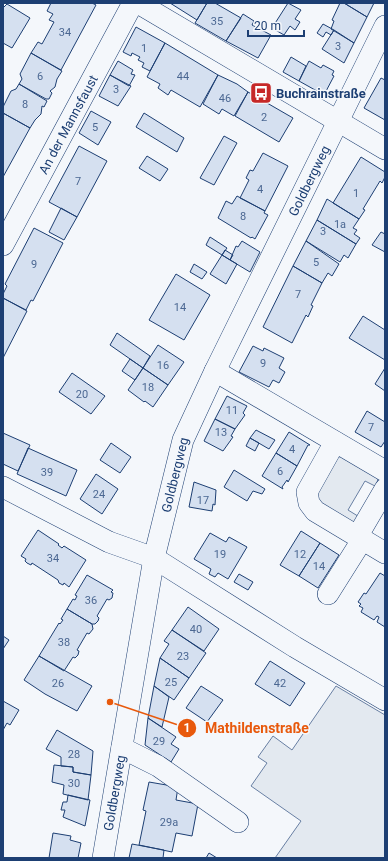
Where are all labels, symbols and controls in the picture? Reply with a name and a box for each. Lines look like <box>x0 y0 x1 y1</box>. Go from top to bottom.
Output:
scale bar <box>248 12 304 38</box>
house number: 35 <box>211 15 223 28</box>
text: 20 m <box>254 19 281 33</box>
house number: 34 <box>59 26 71 39</box>
house number: 3 <box>335 40 341 53</box>
house number: 1 <box>141 42 147 55</box>
house number: 6 <box>37 70 43 83</box>
house number: 44 <box>177 70 189 83</box>
street label: An der Mannsfaust <box>35 72 100 176</box>
bus stop icon: Buchrainstraße <box>248 80 274 106</box>
house number: 3 <box>113 83 119 96</box>
place label: Buchrainstraße <box>276 86 366 101</box>
house number: 46 <box>219 92 231 105</box>
house number: 8 <box>22 98 28 111</box>
house number: 2 <box>261 111 267 124</box>
house number: 5 <box>92 121 98 134</box>
street label: Goldbergweg <box>285 143 332 218</box>
house number: 7 <box>75 175 81 188</box>
house number: 4 <box>257 183 263 196</box>
house number: 1 <box>353 187 359 200</box>
house number: 8 <box>240 210 246 223</box>
house number: 1a <box>334 218 346 231</box>
house number: 3 <box>320 225 326 238</box>
house number: 5 <box>313 256 319 269</box>
house number: 9 <box>31 258 37 271</box>
house number: 7 <box>295 288 301 301</box>
house number: 14 <box>174 301 186 314</box>
house number: 9 <box>260 357 266 370</box>
house number: 16 <box>157 359 169 372</box>
house number: 18 <box>142 381 154 394</box>
house number: 20 <box>76 388 88 401</box>
house number: 11 <box>226 404 238 417</box>
house number: 7 <box>368 421 374 434</box>
house number: 13 <box>215 426 227 439</box>
street label: Goldbergweg <box>158 436 191 514</box>
house number: 4 <box>289 443 295 456</box>
house number: 6 <box>277 465 283 478</box>
house number: 39 <box>41 466 53 479</box>
house number: 24 <box>93 488 105 501</box>
house number: 17 <box>197 494 209 507</box>
house number: 19 <box>214 548 226 561</box>
house number: 12 <box>294 548 306 561</box>
house number: 34 <box>47 552 59 565</box>
house number: 14 <box>313 560 325 573</box>
house number: 36 <box>85 594 97 607</box>
house number: 40 <box>190 623 202 636</box>
house number: 38 <box>58 636 70 649</box>
house number: 23 <box>177 650 189 663</box>
house number: 25 <box>165 676 177 689</box>
house number: 26 <box>52 677 64 690</box>
house number: 42 <box>274 677 286 690</box>
callout: Mathildenstraße <box>177 715 317 741</box>
text: Mathildenstraße <box>205 720 309 736</box>
text: 1 <box>184 721 190 735</box>
house number: 29 <box>153 735 165 748</box>
house number: 28 <box>68 748 80 761</box>
street label: Goldbergweg <box>100 754 128 832</box>
house number: 30 <box>68 777 80 790</box>
house number: 29a <box>160 816 178 829</box>

